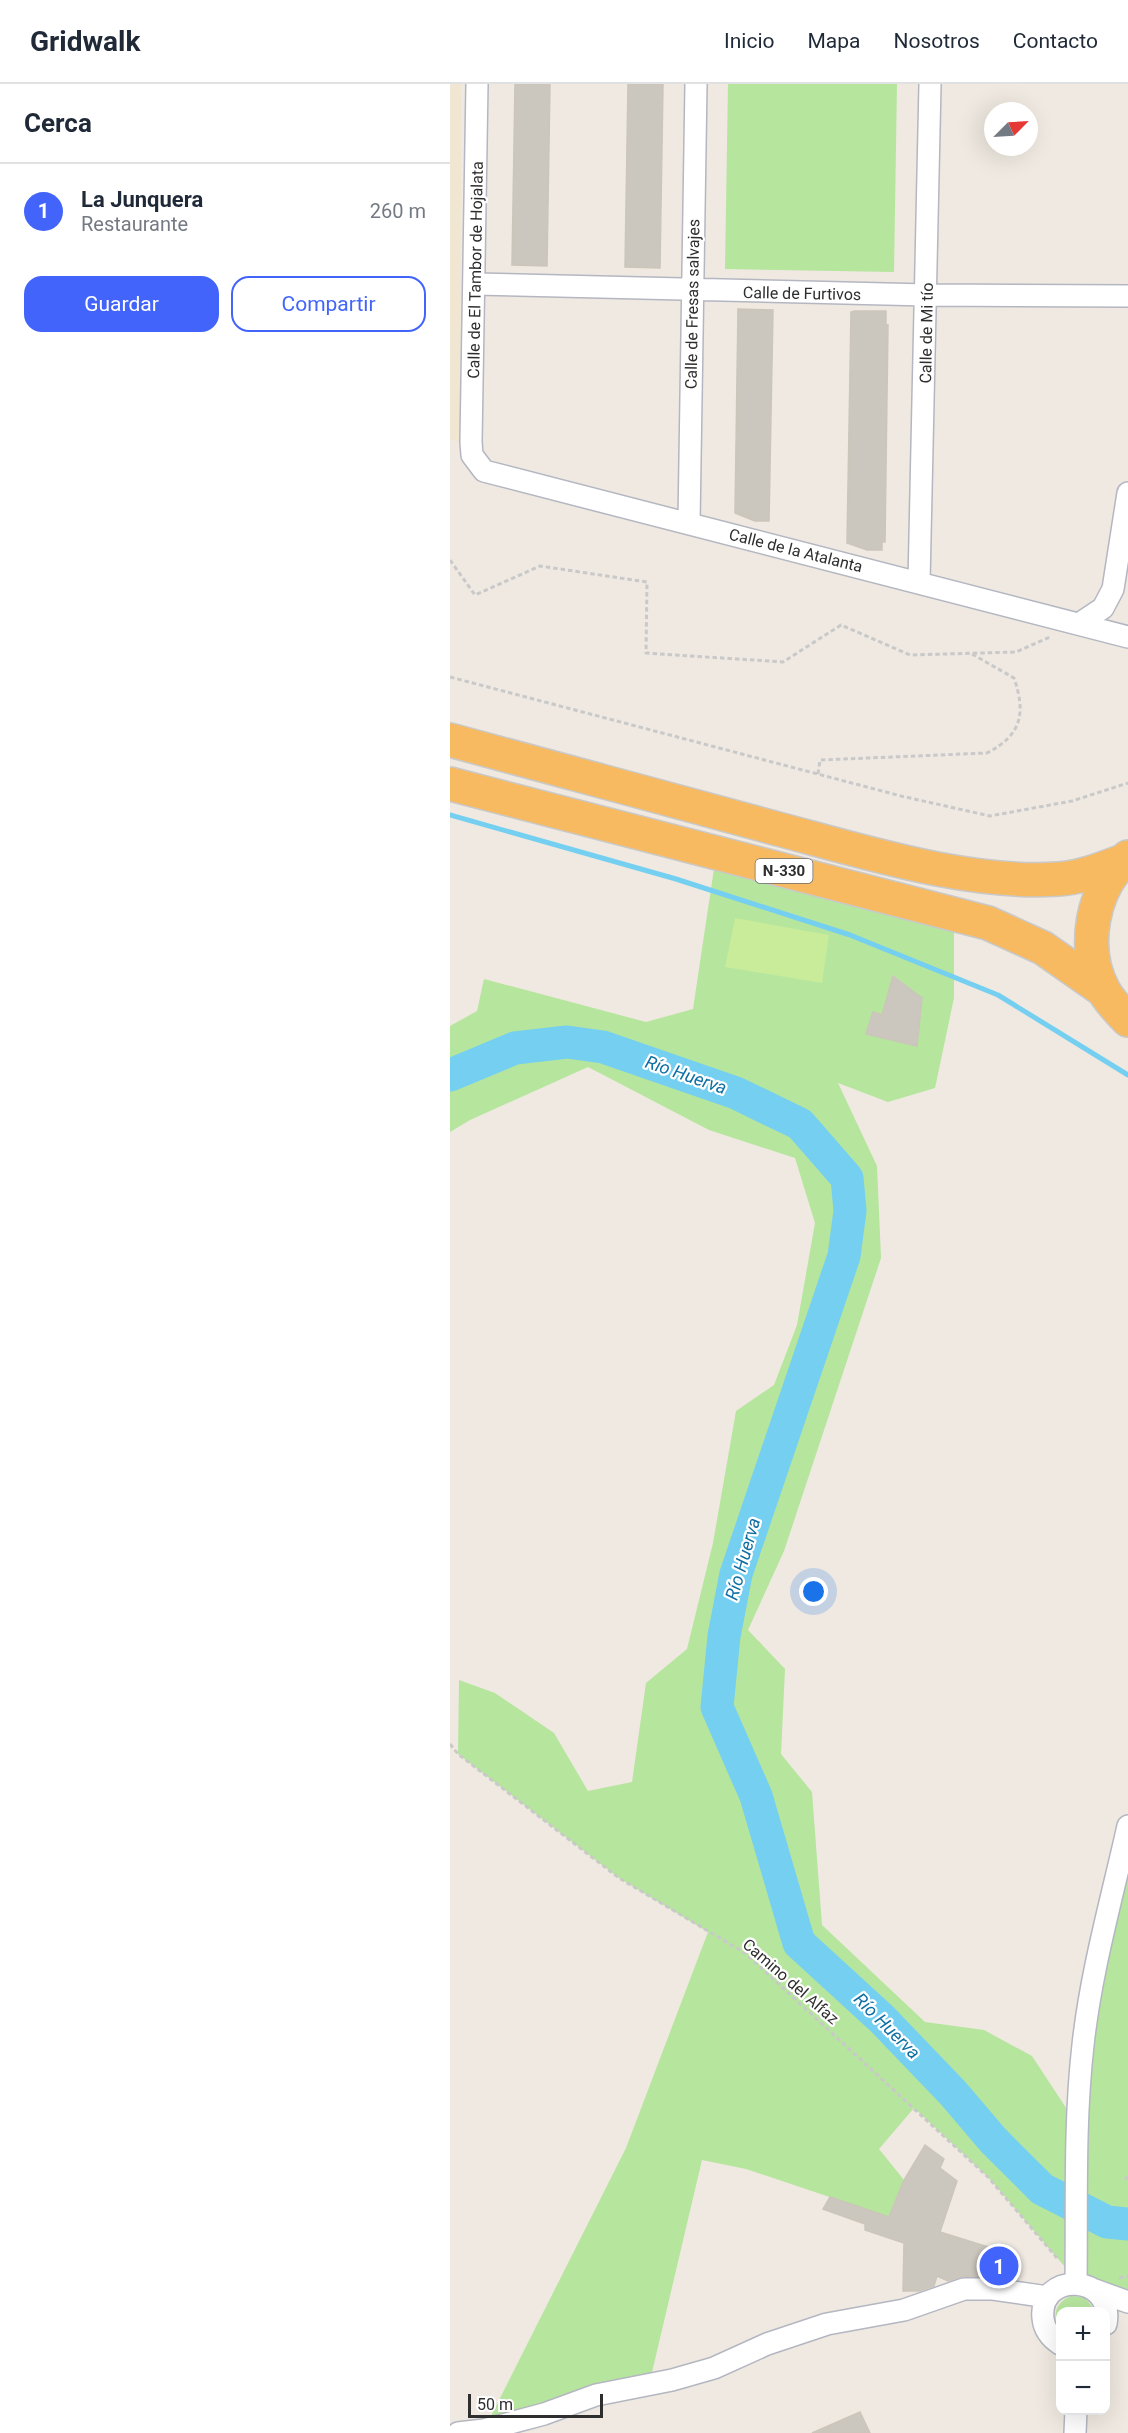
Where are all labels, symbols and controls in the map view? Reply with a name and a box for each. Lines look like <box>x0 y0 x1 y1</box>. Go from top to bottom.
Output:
text: Gridwalk <box>30 25 140 58</box>
text: Inicio <box>724 29 774 53</box>
text: Mapa <box>807 29 860 53</box>
text: Nosotros <box>893 29 980 53</box>
text: Contacto <box>1013 29 1098 53</box>
north arrow <box>984 102 1038 156</box>
text: Cerca <box>24 108 92 138</box>
street label: Calle de El Tambor de Hojalata <box>464 161 487 379</box>
text: La Junquera <box>81 187 203 212</box>
text: 1 <box>38 199 49 223</box>
text: 260 m <box>370 199 426 223</box>
text: Restaurante <box>81 212 188 236</box>
street label: Calle de Fresas salvajes <box>682 219 703 389</box>
button: Guardar <box>24 276 219 332</box>
button: Compartir <box>231 276 426 332</box>
street label: Calle de Mi tío <box>916 282 937 384</box>
street label: Calle de Furtivos <box>743 283 861 304</box>
street label: Calle de la Atalanta <box>727 525 865 576</box>
road number: N-330 <box>756 859 812 883</box>
water label: Río Huerva <box>643 1051 730 1098</box>
water label: Río Huerva <box>721 1515 764 1602</box>
your location <box>799 1577 828 1606</box>
street label: Camino del Alfaz <box>739 1935 843 2028</box>
water label: Río Huerva <box>850 1988 925 2063</box>
pin: 1 <box>980 2244 1018 2288</box>
map controls <box>1056 2307 1110 2415</box>
button: + <box>1056 2307 1110 2361</box>
button: − <box>1056 2361 1110 2415</box>
scale bar <box>468 2391 603 2418</box>
text: 50 m <box>477 2395 513 2414</box>

